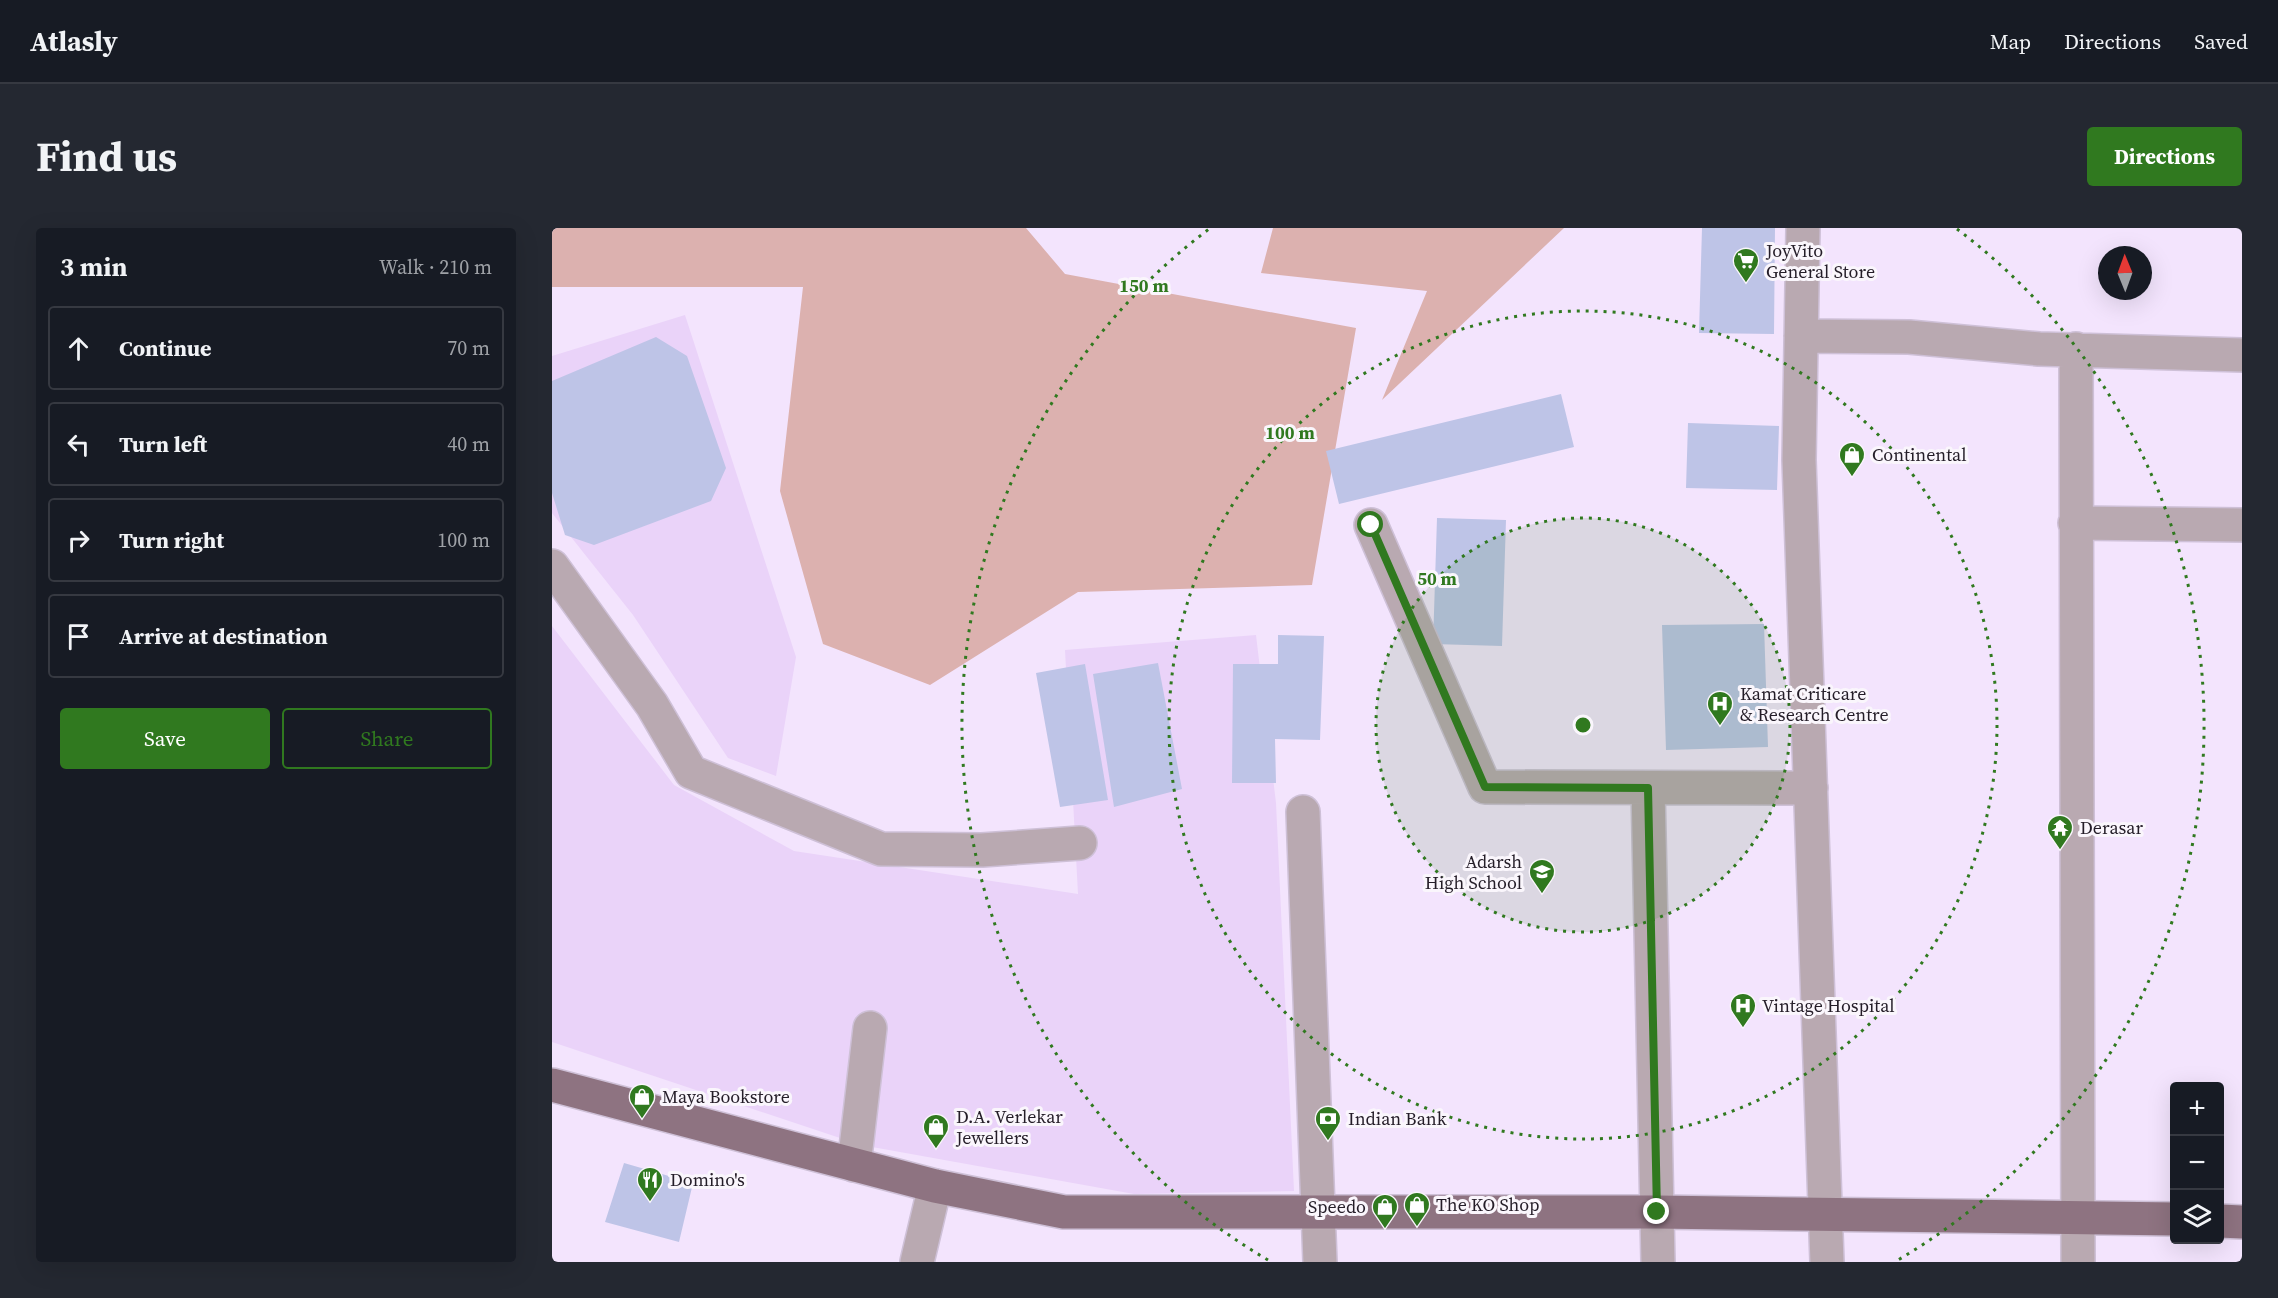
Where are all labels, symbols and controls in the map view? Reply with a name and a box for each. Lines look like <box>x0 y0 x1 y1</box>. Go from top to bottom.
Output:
text: Atlasly <box>30 22 118 60</box>
text: Map <box>1990 27 2031 56</box>
text: Directions <box>2064 27 2161 56</box>
text: Saved <box>2194 27 2248 56</box>
text: Find us <box>36 127 177 185</box>
button: Directions <box>2087 127 2242 186</box>
place label: JoyVito General Store <box>1765 238 1875 284</box>
supermarket icon: JoyVito General Store <box>1731 246 1761 284</box>
north arrow <box>2098 246 2152 300</box>
text: 3 min <box>60 249 127 285</box>
text: Walk · 210 m <box>379 253 492 281</box>
text: 150 m <box>1119 273 1169 298</box>
icon: ahead <box>62 332 95 365</box>
text: Continue <box>119 333 212 363</box>
text: 70 m <box>447 334 490 362</box>
text: 100 m <box>1265 420 1315 445</box>
icon: left <box>62 428 95 461</box>
text: Turn left <box>119 429 207 459</box>
text: 40 m <box>447 430 490 458</box>
shop icon: Continental <box>1837 440 1867 478</box>
place label: Continental <box>1872 442 1967 467</box>
route start <box>1357 511 1383 537</box>
icon: right <box>62 524 95 557</box>
text: Turn right <box>119 525 224 555</box>
text: 100 m <box>437 526 490 554</box>
text: 50 m <box>1417 566 1457 591</box>
icon: arrive <box>62 620 95 653</box>
text: Arrive at destination <box>119 621 328 651</box>
place label: Kamat Criticare & Research Centre <box>1740 681 1889 727</box>
hospital icon: Kamat Criticare & Research Centre <box>1705 689 1735 727</box>
button: Save <box>60 708 270 769</box>
button: Share <box>282 708 492 769</box>
centre of rings <box>1573 715 1593 735</box>
temple icon: Derasar <box>2045 813 2075 851</box>
place label: Derasar <box>2080 815 2143 840</box>
place label: Adarsh High School <box>1425 849 1522 895</box>
school or university icon: Adarsh High School <box>1527 857 1557 895</box>
hospital icon: Vintage Hospital <box>1728 991 1758 1029</box>
place label: Vintage Hospital <box>1762 993 1895 1018</box>
shop icon: Maya Bookstore <box>627 1082 657 1120</box>
map controls <box>2170 1082 2224 1244</box>
button: + <box>2170 1082 2224 1136</box>
place label: Maya Bookstore <box>662 1084 790 1109</box>
place label: D.A. Verlekar Jewellers <box>955 1104 1063 1150</box>
bank icon: Indian Bank <box>1313 1104 1343 1142</box>
place label: Indian Bank <box>1348 1106 1447 1131</box>
shop icon: D.A. Verlekar Jewellers <box>921 1112 951 1150</box>
button: − <box>2170 1136 2224 1190</box>
restaurant icon: Domino's <box>635 1165 665 1203</box>
place label: Domino's <box>670 1167 745 1192</box>
shop icon: The KO Shop <box>1402 1190 1432 1228</box>
button: layers <box>2170 1190 2224 1244</box>
shop icon: Speedo <box>1370 1192 1400 1230</box>
place label: The KO Shop <box>1436 1192 1540 1217</box>
place label: Speedo <box>1308 1194 1366 1219</box>
route end <box>1643 1198 1669 1224</box>

